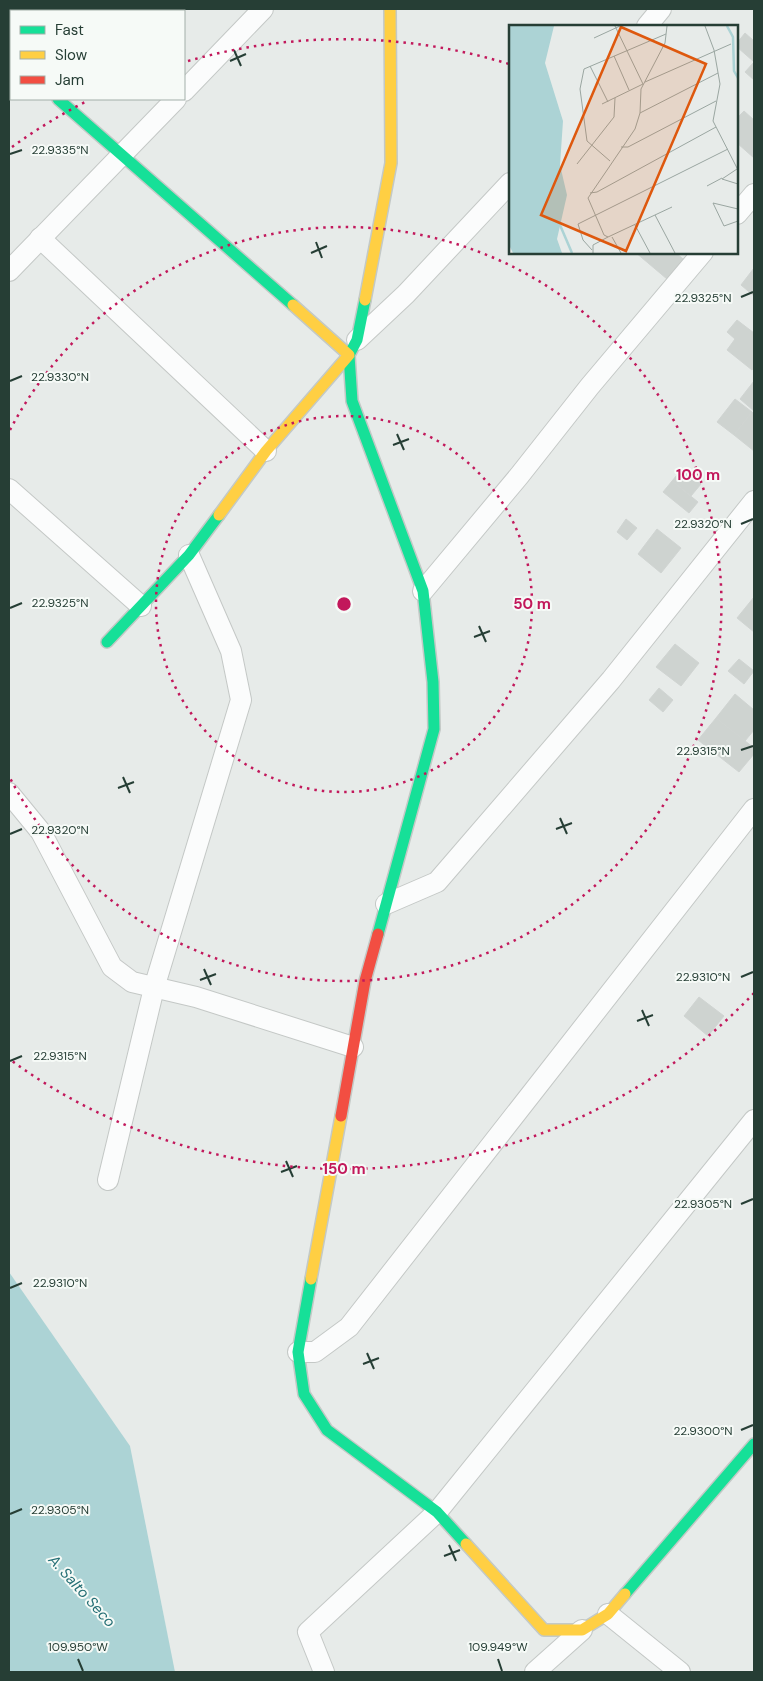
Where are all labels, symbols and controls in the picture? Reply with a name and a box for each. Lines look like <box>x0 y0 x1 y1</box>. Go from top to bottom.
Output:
legend <box>10 10 185 100</box>
text: Fast <box>55 20 84 40</box>
inset map <box>509 25 738 254</box>
text: Slow <box>55 45 88 65</box>
text: Jam <box>55 70 84 90</box>
text: 22.9335°N <box>31 142 89 158</box>
text: 22.9325°N <box>675 290 731 306</box>
text: 22.9330°N <box>31 369 89 385</box>
text: 100 m <box>676 465 720 485</box>
text: 22.9320°N <box>674 516 732 532</box>
text: 50 m <box>513 594 551 614</box>
text: 22.9325°N <box>32 595 88 611</box>
centre of rings <box>335 595 353 613</box>
text: 22.9315°N <box>676 743 730 759</box>
text: 22.9320°N <box>31 822 89 838</box>
text: 22.9310°N <box>676 969 730 985</box>
text: 22.9315°N <box>33 1048 87 1064</box>
text: 150 m <box>323 1159 366 1179</box>
text: 22.9305°N <box>674 1196 732 1212</box>
text: 22.9310°N <box>33 1275 87 1291</box>
text: 22.9300°N <box>673 1423 733 1439</box>
text: 22.9305°N <box>31 1502 89 1518</box>
water label: A. Salto Seco <box>43 1550 120 1632</box>
text: 109.950°W <box>48 1639 108 1655</box>
text: 109.949°W <box>468 1639 528 1655</box>

